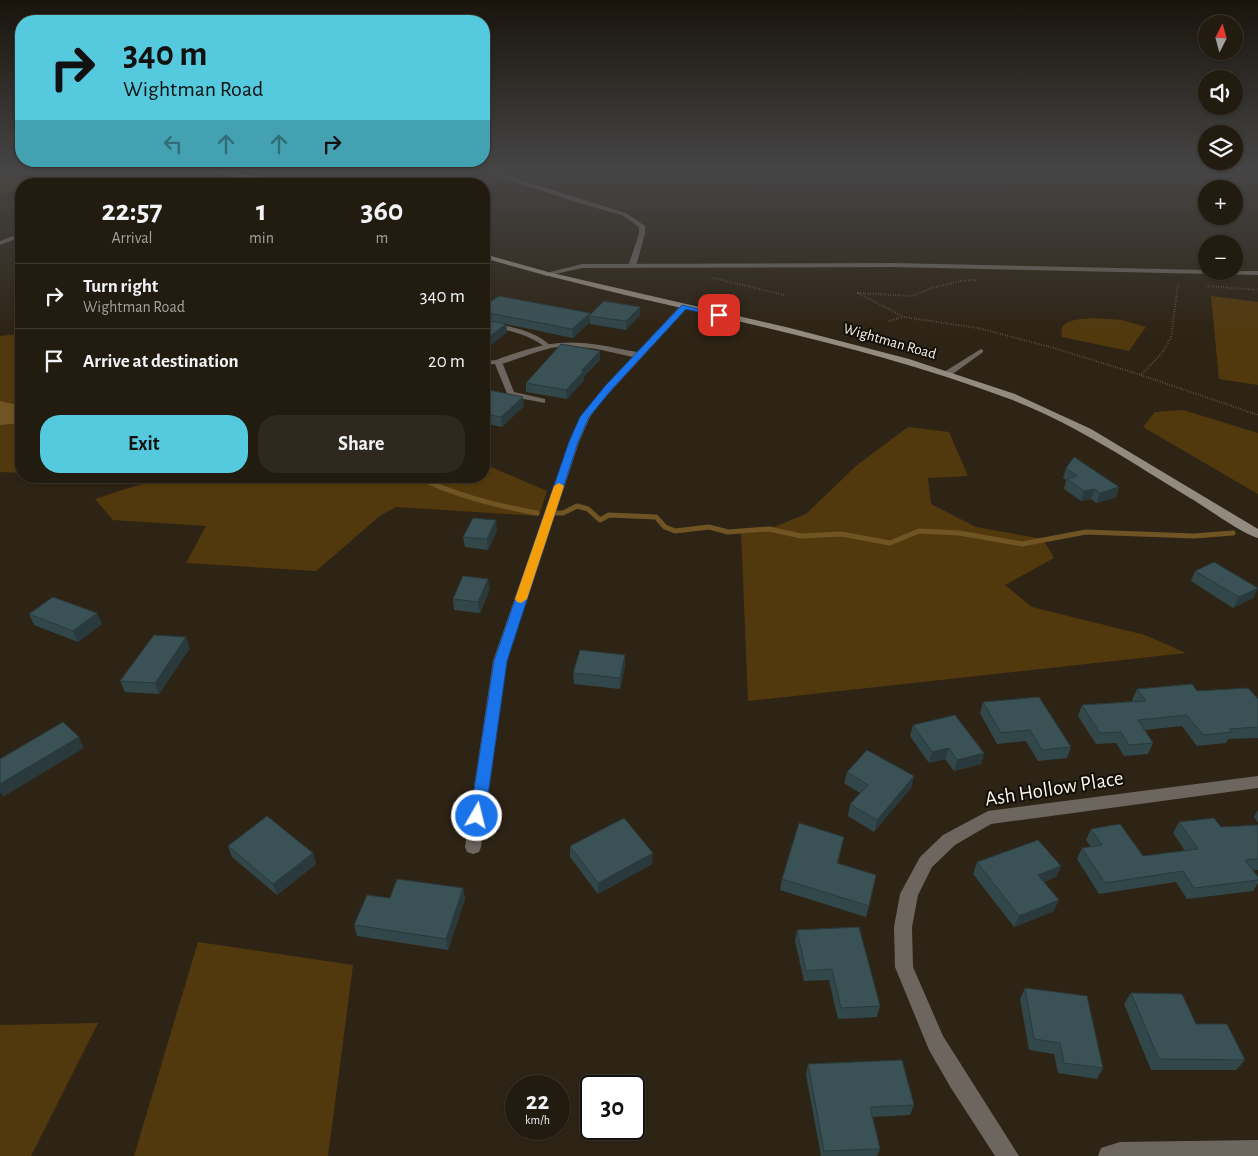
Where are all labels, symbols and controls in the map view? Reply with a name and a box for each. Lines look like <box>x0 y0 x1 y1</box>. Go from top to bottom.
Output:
north arrow <box>1198 15 1242 60</box>
map controls <box>1198 15 1243 280</box>
icon: right <box>40 35 105 100</box>
text: 340 m <box>123 37 207 72</box>
button: sound <box>1198 70 1243 115</box>
text: Wightman Road <box>123 78 263 100</box>
button: layers <box>1198 125 1243 170</box>
icon: left <box>159 130 187 158</box>
icon: ahead <box>212 130 240 158</box>
icon: ahead <box>265 130 293 158</box>
icon: right <box>318 130 346 158</box>
button: + <box>1198 180 1243 225</box>
text: 22:57 <box>101 196 163 226</box>
text: 1 <box>256 196 267 226</box>
text: 360 <box>360 196 404 226</box>
text: Arrival <box>111 230 153 246</box>
text: min <box>249 230 274 246</box>
text: m <box>376 230 388 246</box>
button: − <box>1198 235 1243 280</box>
text: Turn right <box>83 277 158 296</box>
icon: right <box>40 282 68 310</box>
text: 340 m <box>420 287 465 306</box>
pin <box>698 294 740 336</box>
text: Wightman Road <box>83 299 185 315</box>
icon: arrive <box>705 301 733 329</box>
street label: Wightman Road <box>842 321 938 362</box>
icon: arrive <box>40 347 68 375</box>
text: Arrive at destination <box>83 352 239 371</box>
text: 20 m <box>428 352 465 371</box>
button: Exit <box>40 415 248 473</box>
button: Share <box>258 415 465 473</box>
street label: Ash Hollow Place <box>983 767 1125 810</box>
position arrow <box>450 789 502 841</box>
speed limit sign: 30 <box>580 1075 645 1140</box>
text: 22 <box>526 1089 549 1114</box>
text: km/h <box>525 1114 550 1126</box>

